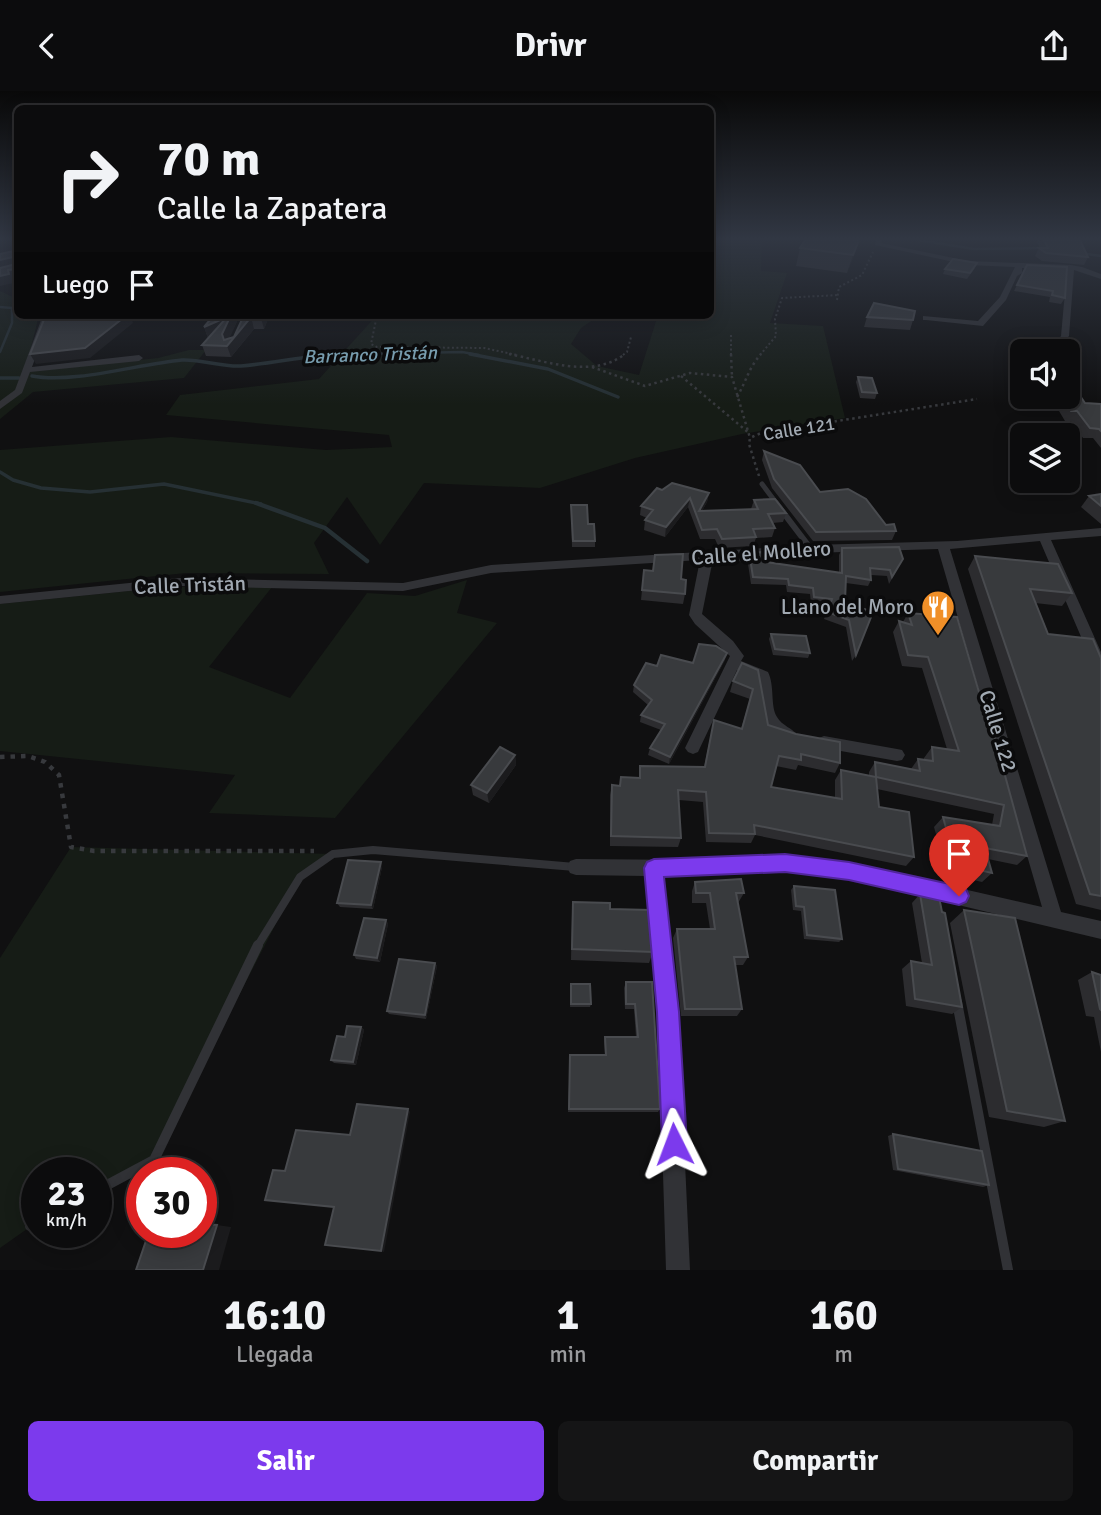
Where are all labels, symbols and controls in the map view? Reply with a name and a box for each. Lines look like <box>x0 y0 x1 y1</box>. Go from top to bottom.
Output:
text: Drivr <box>514 26 587 65</box>
icon: back <box>28 27 66 65</box>
icon: share <box>1035 27 1073 65</box>
text: 70 m <box>157 129 260 189</box>
icon: right <box>42 133 133 224</box>
text: Calle la Zapatera <box>157 189 387 228</box>
icon: arrive <box>123 266 161 304</box>
text: Luego <box>42 269 109 301</box>
map controls <box>1010 339 1080 493</box>
button: sound <box>1010 339 1080 409</box>
water label: Barranco Tristán <box>303 341 438 369</box>
street label: Calle 121 <box>762 412 836 446</box>
button: layers <box>1010 423 1080 493</box>
street label: Calle el Mollero <box>690 535 832 571</box>
street label: Calle Tristán <box>134 570 246 600</box>
restaurant icon: Llano del Moro <box>919 588 957 637</box>
place label: Llano del Moro <box>781 594 914 620</box>
street label: Calle 122 <box>973 687 1023 775</box>
pin <box>929 824 989 896</box>
icon: arrive <box>940 835 978 873</box>
position arrow <box>637 1107 711 1181</box>
speed limit sign: 30 <box>126 1157 217 1248</box>
text: 23 <box>48 1172 85 1215</box>
text: km/h <box>46 1209 87 1231</box>
text: 16:10 <box>223 1290 326 1341</box>
text: 1 <box>557 1290 579 1341</box>
text: 160 <box>810 1290 878 1341</box>
text: Llegada <box>236 1340 313 1369</box>
text: min <box>549 1340 587 1369</box>
text: m <box>835 1340 853 1369</box>
button: Salir <box>28 1421 544 1501</box>
button: Compartir <box>558 1421 1073 1501</box>

